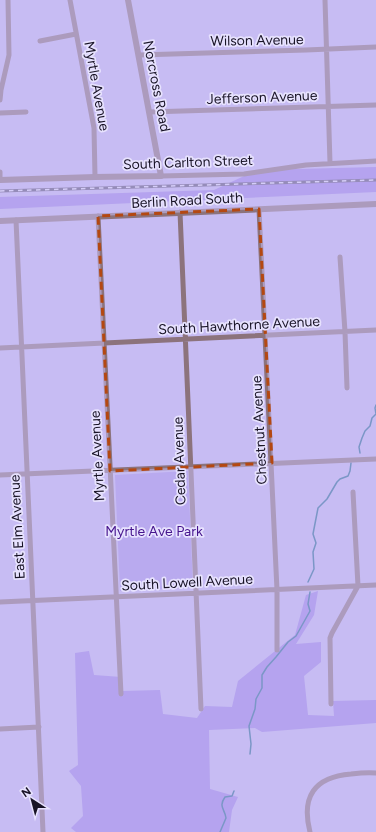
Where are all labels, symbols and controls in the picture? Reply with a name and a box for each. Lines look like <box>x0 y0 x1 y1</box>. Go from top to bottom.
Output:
street label: Wilson Avenue <box>210 31 304 50</box>
street label: Norcross Road <box>139 39 174 133</box>
street label: Myrtle Avenue <box>80 40 113 133</box>
street label: Jefferson Avenue <box>206 87 318 108</box>
street label: South Carlton Street <box>123 152 253 173</box>
street label: Berlin Road South <box>131 189 243 212</box>
street label: South Hawthorne Avenue <box>158 313 321 338</box>
street label: Chestnut Avenue <box>248 375 271 485</box>
street label: Myrtle Avenue <box>87 410 108 502</box>
street label: Cedar Avenue <box>169 416 190 506</box>
street label: East Elm Avenue <box>6 474 29 580</box>
park label: Myrtle Ave Park <box>105 523 203 540</box>
street label: South Lowell Avenue <box>121 571 254 594</box>
north arrow <box>12 780 52 820</box>
text: N <box>19 785 34 800</box>

